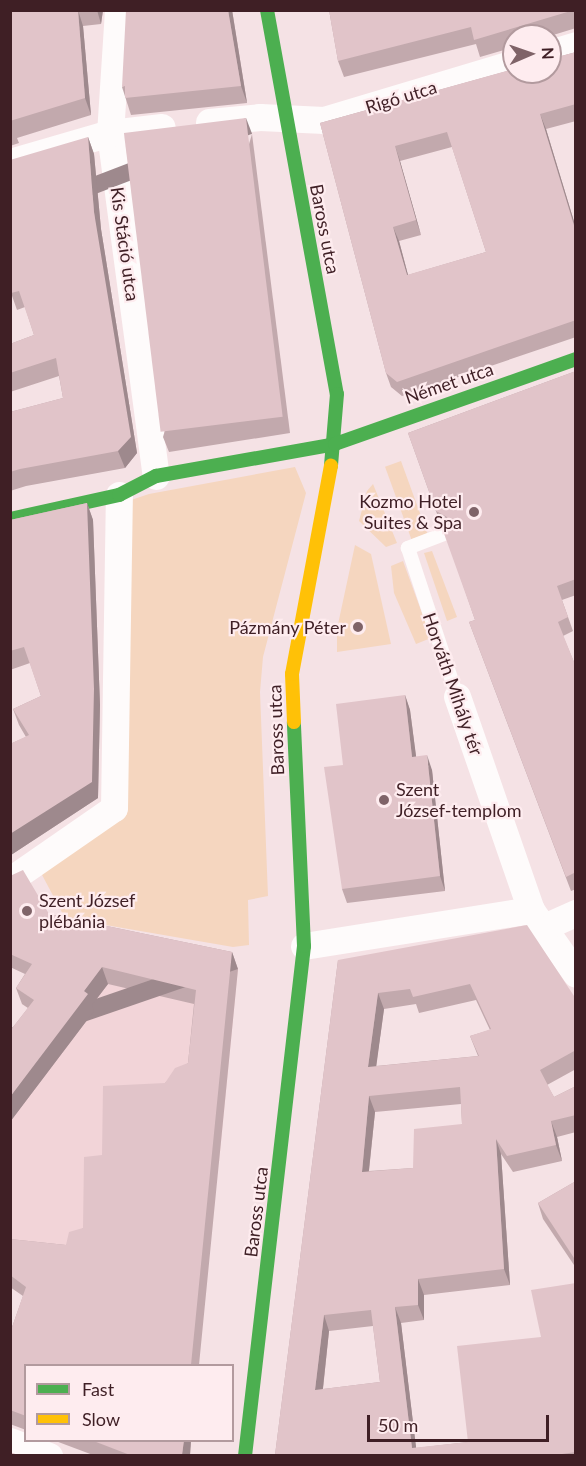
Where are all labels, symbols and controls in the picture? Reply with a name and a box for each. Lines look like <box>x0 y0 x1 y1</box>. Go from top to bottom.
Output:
north arrow <box>502 24 562 84</box>
text: N <box>539 47 558 60</box>
street label: Rigó utca <box>363 76 439 118</box>
street label: Baross utca <box>306 182 344 276</box>
street label: Kis Stáció utca <box>106 185 144 303</box>
street label: Német utca <box>402 358 496 408</box>
place label: Kozmo Hotel Suites & Spa <box>359 491 462 534</box>
marker: Kozmo Hotel Suites & Spa <box>467 505 481 519</box>
street label: Horváth Mihály tér <box>418 610 488 758</box>
place label: Pázmány Péter <box>229 616 346 638</box>
marker: Pázmány Péter <box>351 620 365 634</box>
street label: Baross utca <box>264 684 288 776</box>
place label: Szent József-templom <box>396 779 521 822</box>
marker: Szent József-templom <box>377 793 391 807</box>
place label: Szent József plébánia <box>39 890 136 932</box>
marker: Szent József plébánia <box>20 904 34 918</box>
street label: Baross utca <box>240 1166 272 1258</box>
legend <box>24 1364 234 1442</box>
text: Fast <box>82 1378 114 1400</box>
scale bar <box>370 1403 552 1441</box>
text: Slow <box>82 1408 120 1430</box>
text: 50 m <box>378 1414 418 1436</box>

